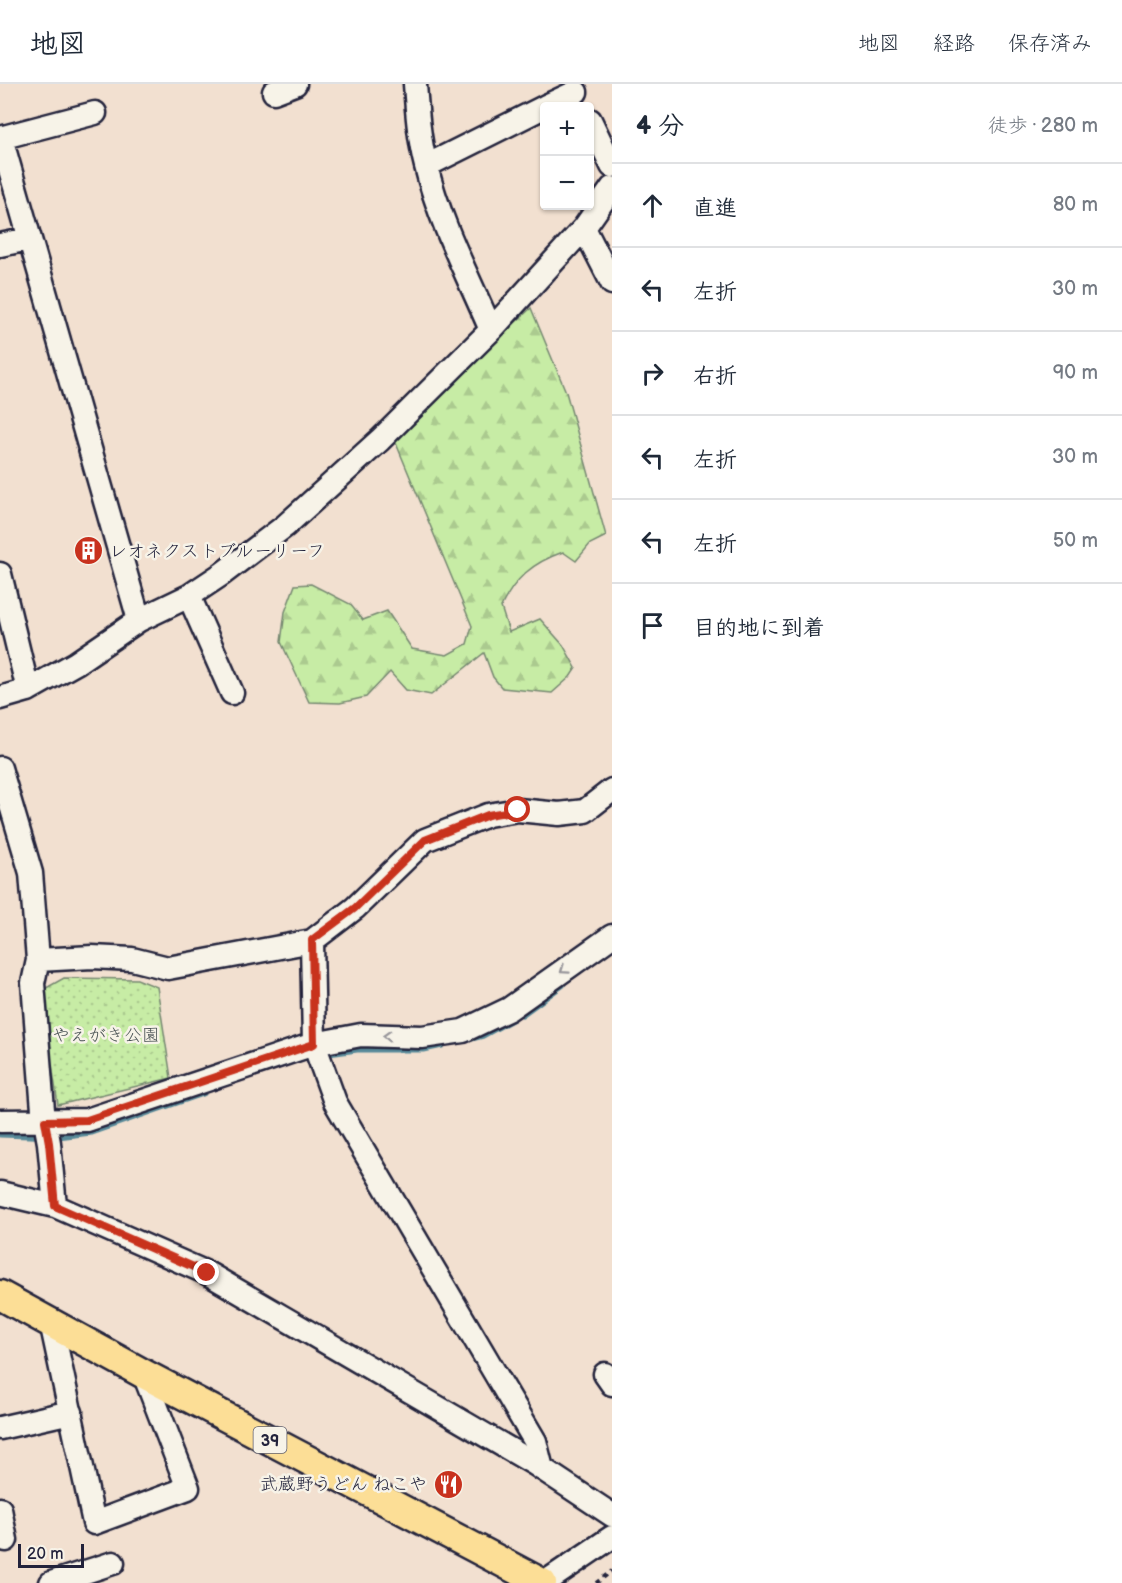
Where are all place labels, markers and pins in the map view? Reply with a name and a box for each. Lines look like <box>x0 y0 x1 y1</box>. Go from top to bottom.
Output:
building icon: レオネクストブルーリーフ <box>72 535 104 567</box>
place label: レオネクストブルーリーフ <box>109 541 325 562</box>
restaurant icon: 武蔵野うどん ねこや <box>432 1468 464 1500</box>
place label: 武蔵野うどん ねこや <box>260 1474 427 1495</box>

